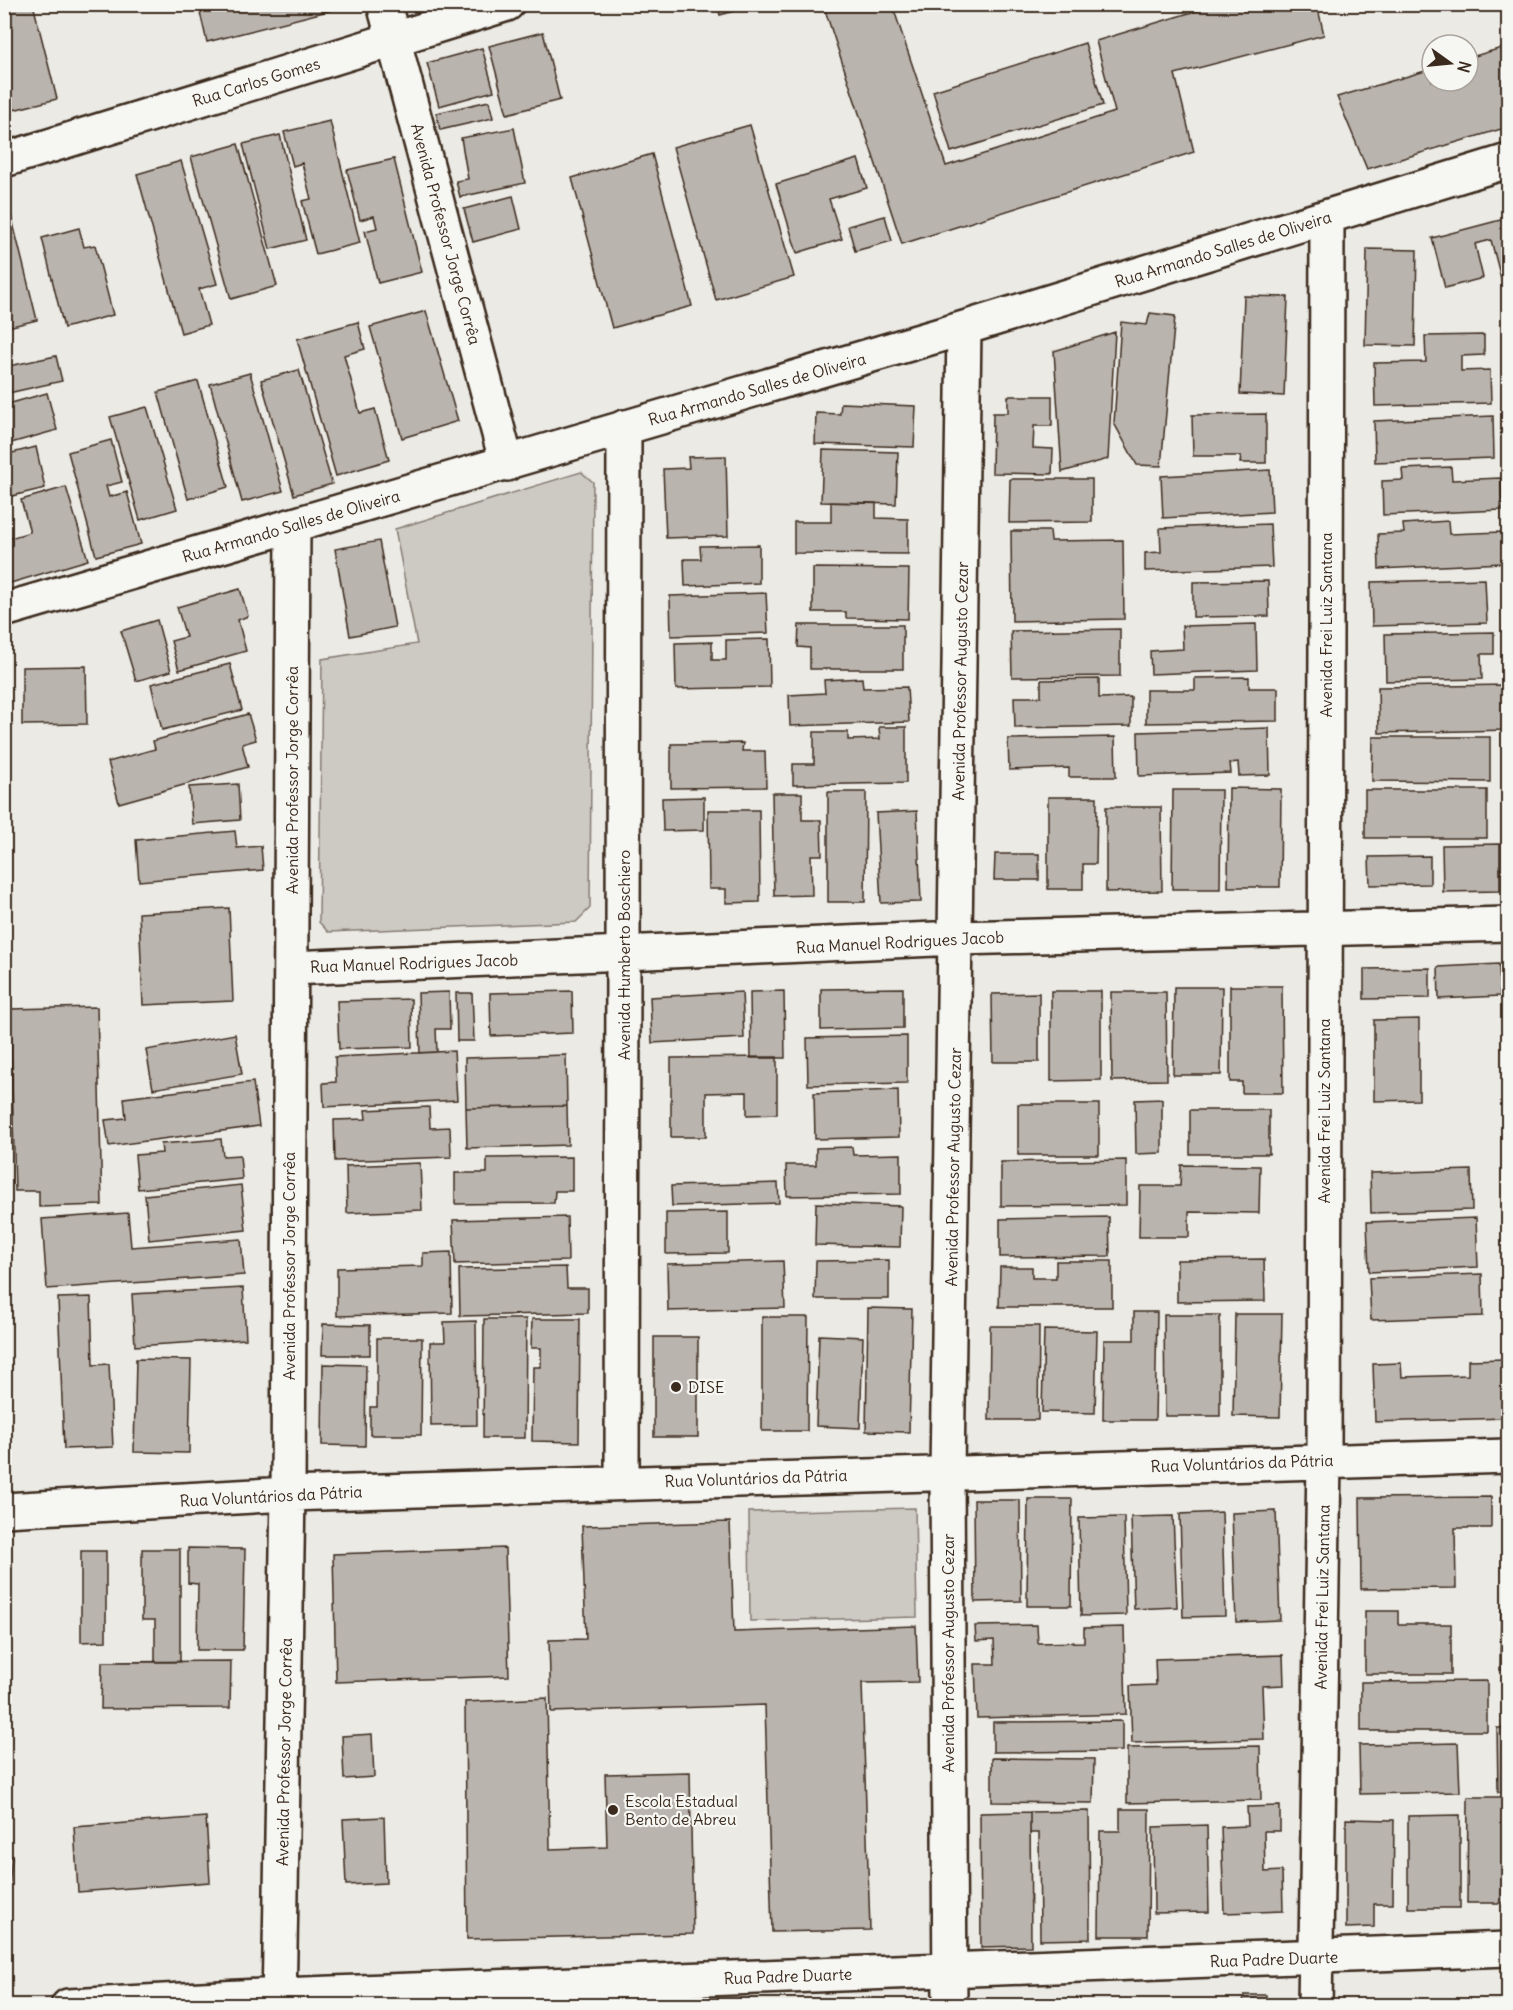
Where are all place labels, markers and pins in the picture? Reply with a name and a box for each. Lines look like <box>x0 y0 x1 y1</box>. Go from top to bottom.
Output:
place label: DISE <box>688 1377 724 1397</box>
marker: DISE <box>669 1380 683 1394</box>
place label: Escola Estadual Bento de Abreu <box>625 1791 738 1829</box>
marker: Escola Estadual Bento de Abreu <box>606 1803 620 1817</box>

